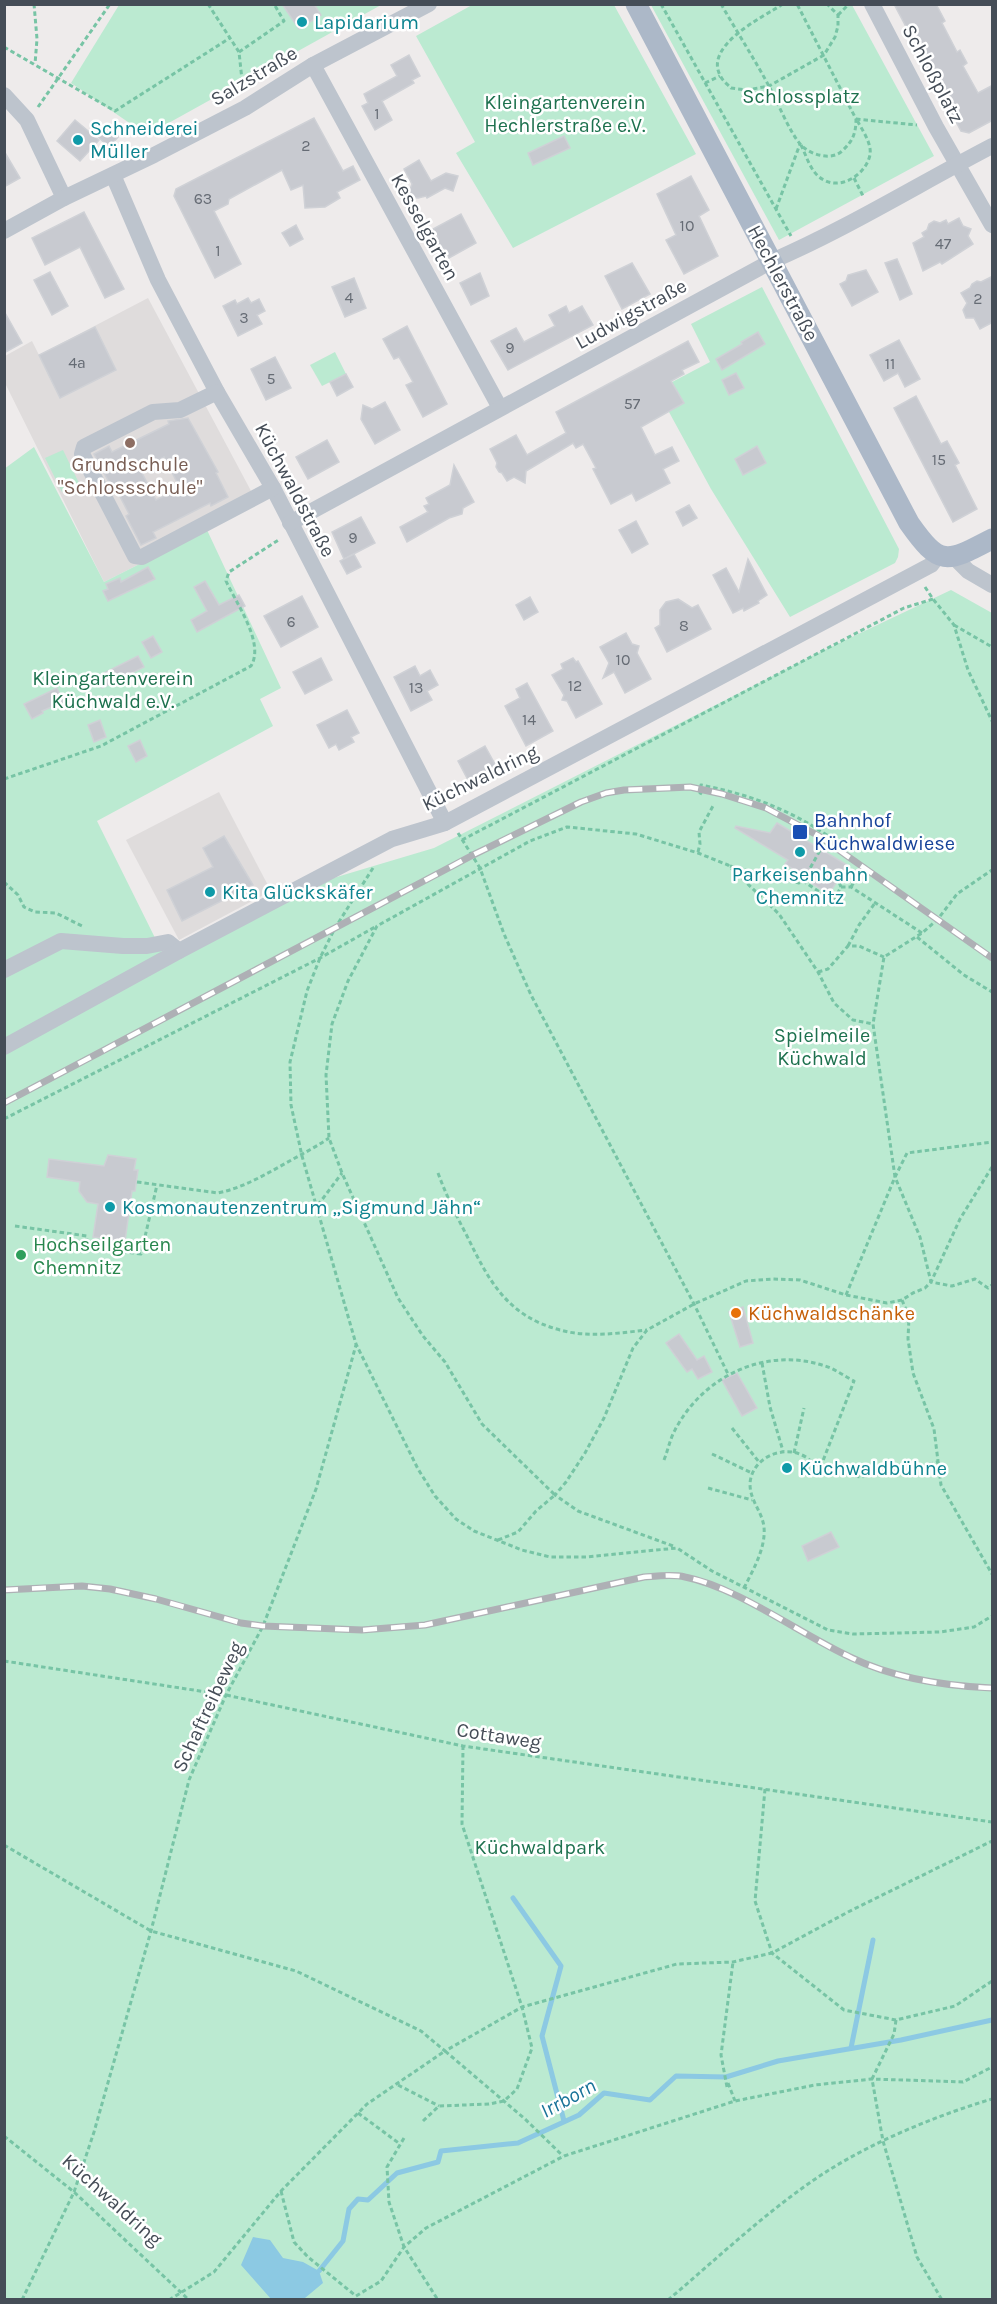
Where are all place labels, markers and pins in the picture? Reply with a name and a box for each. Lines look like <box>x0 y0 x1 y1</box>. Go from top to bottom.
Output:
place label: Lapidarium <box>314 11 419 34</box>
marker: Lapidarium <box>295 15 309 29</box>
place label: Schneiderei Müller <box>90 117 198 163</box>
marker: Schneiderei Müller <box>71 133 85 147</box>
marker: Grundschule "Schlossschule" <box>123 436 137 450</box>
place label: Grundschule "Schlossschule" <box>57 453 203 499</box>
place label: Bahnhof Küchwaldwiese <box>814 809 955 855</box>
marker: Bahnhof Küchwaldwiese <box>791 823 809 841</box>
marker: Parkeisenbahn Chemnitz <box>793 845 807 859</box>
place label: Parkeisenbahn Chemnitz <box>732 863 868 909</box>
place label: Kita Glückskäfer <box>222 881 373 904</box>
marker: Kita Glückskäfer <box>203 885 217 899</box>
place label: Kosmonautenzentrum „Sigmund Jähn“ <box>122 1196 481 1219</box>
marker: Kosmonautenzentrum „Sigmund Jähn“ <box>103 1200 117 1214</box>
place label: Hochseilgarten Chemnitz <box>33 1233 171 1279</box>
marker: Hochseilgarten Chemnitz <box>14 1248 28 1262</box>
place label: Küchwaldschänke <box>748 1302 915 1325</box>
marker: Küchwaldschänke <box>729 1306 743 1320</box>
place label: Küchwaldbühne <box>799 1457 947 1480</box>
marker: Küchwaldbühne <box>780 1461 794 1475</box>

